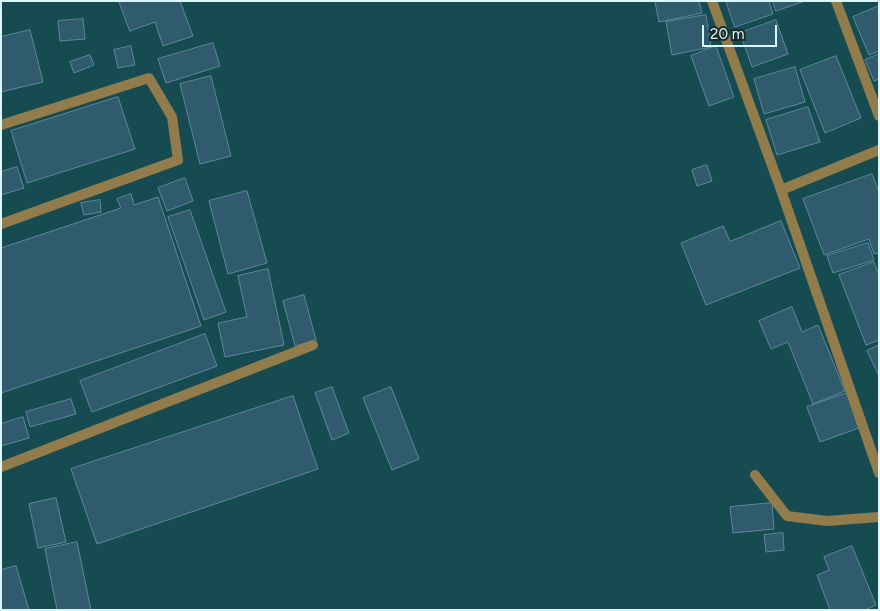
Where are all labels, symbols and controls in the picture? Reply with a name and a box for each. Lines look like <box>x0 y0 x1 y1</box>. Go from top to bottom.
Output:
scale bar <box>705 15 780 47</box>
text: 20 m <box>710 25 744 43</box>

